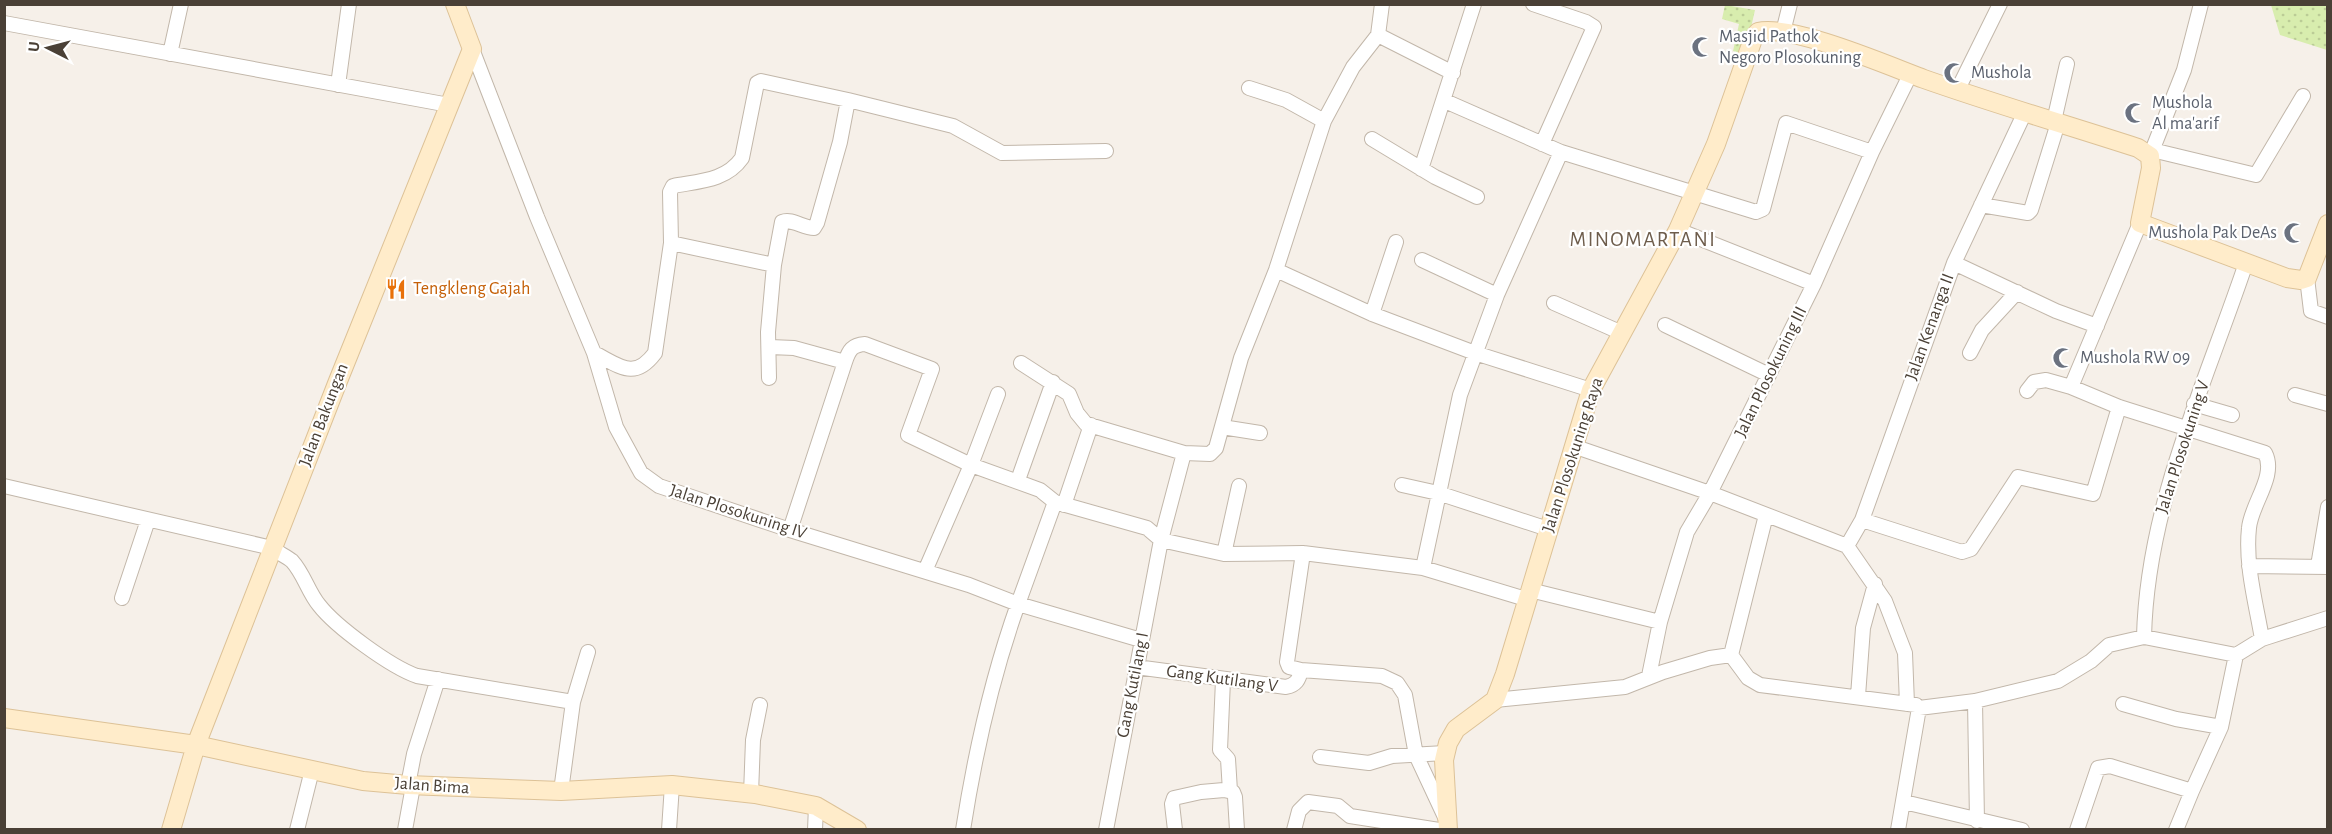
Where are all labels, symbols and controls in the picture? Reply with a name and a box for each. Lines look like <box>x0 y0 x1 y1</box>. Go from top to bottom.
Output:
north arrow <box>18 18 78 78</box>
place label: Masjid Pathok Negoro Plosokuning <box>1719 28 1861 67</box>
mosque icon: Masjid Pathok Negoro Plosokuning <box>1690 35 1714 59</box>
text: U <box>26 41 43 52</box>
mosque icon: Mushola <box>1942 61 1966 85</box>
place label: Mushola <box>1971 64 2032 82</box>
place label: Mushola Al ma'arif <box>2152 94 2220 133</box>
mosque icon: Mushola Al ma'arif <box>2123 101 2147 125</box>
mosque icon: Mushola Pak DeAs <box>2282 221 2306 245</box>
place label: Mushola Pak DeAs <box>2148 224 2277 242</box>
district label: MINOMARTANI <box>1570 229 1716 250</box>
street label: Jalan Kenanga II <box>1902 271 1958 383</box>
restaurant icon: Tengkleng Gajah <box>384 277 408 301</box>
place label: Tengkleng Gajah <box>413 280 530 298</box>
street label: Jalan Plosokuning III <box>1732 304 1810 440</box>
mosque icon: Mushola RW 09 <box>2051 346 2075 370</box>
place label: Mushola RW 09 <box>2080 349 2190 367</box>
street label: Jalan Bakungan <box>296 361 352 469</box>
street label: Jalan Plosokuning Raya <box>1539 375 1607 535</box>
street label: Jalan Plosokuning V <box>2153 378 2213 516</box>
street label: Jalan Plosokuning IV <box>667 481 810 543</box>
street label: Gang Kutilang I <box>1114 631 1152 739</box>
street label: Gang Kutilang V <box>1165 662 1280 696</box>
street label: Jalan Bima <box>394 774 470 798</box>

